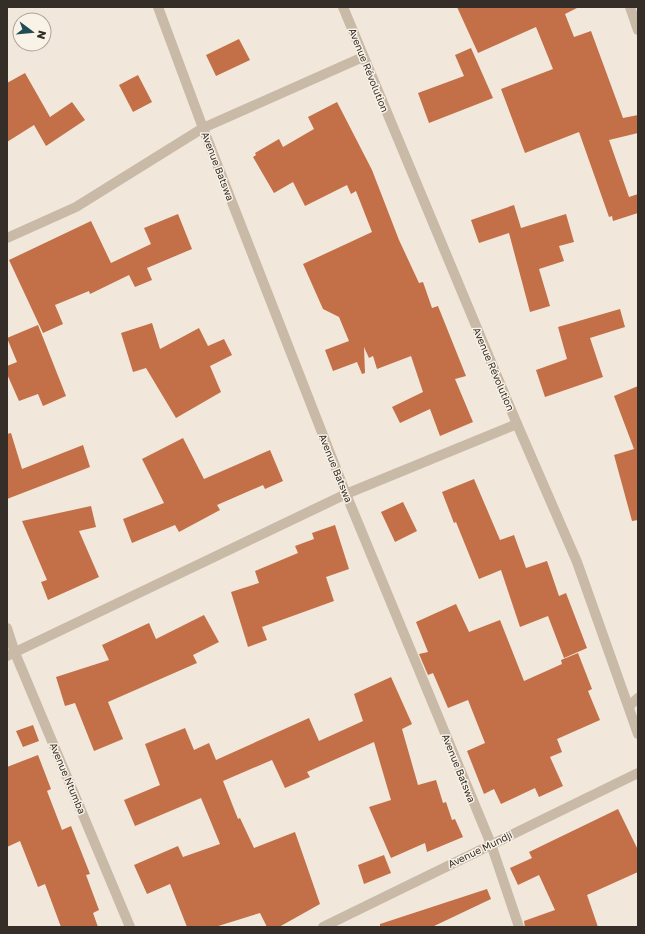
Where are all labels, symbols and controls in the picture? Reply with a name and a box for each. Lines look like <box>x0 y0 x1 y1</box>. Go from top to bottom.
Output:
north arrow <box>12 12 52 52</box>
street label: Avenue Révolution <box>347 26 391 114</box>
text: N <box>35 29 49 41</box>
street label: Avenue Batswa <box>199 130 237 202</box>
street label: Avenue Révolution <box>471 325 517 413</box>
street label: Avenue Batswa <box>317 432 355 504</box>
street label: Avenue Batswa <box>440 732 478 804</box>
street label: Avenue Ntumba <box>48 741 88 815</box>
street label: Avenue Mundji <box>446 828 514 870</box>

